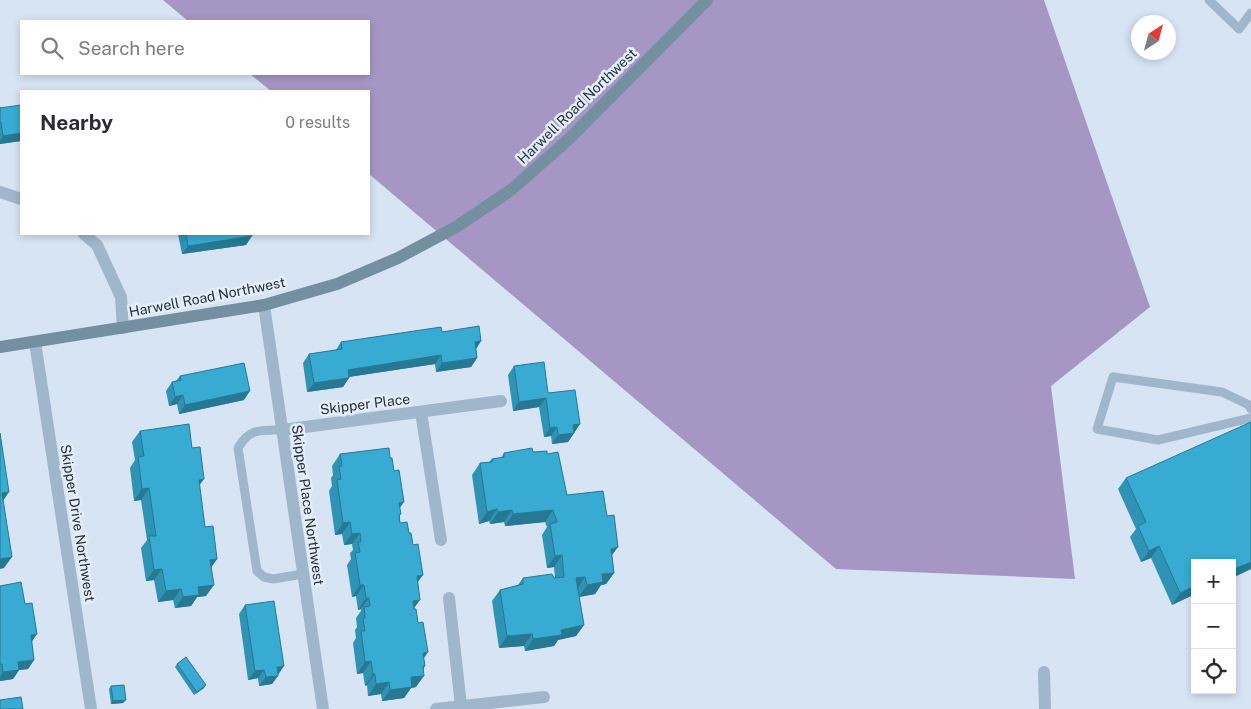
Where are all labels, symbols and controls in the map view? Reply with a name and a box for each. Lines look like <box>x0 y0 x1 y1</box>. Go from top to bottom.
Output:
north arrow <box>1131 15 1176 60</box>
search box <box>20 20 370 75</box>
icon: search <box>38 34 66 62</box>
text: Search here <box>78 37 185 59</box>
street label: Harwell Road Northwest <box>514 45 640 167</box>
text: Nearby <box>40 110 113 135</box>
text: 0 results <box>285 113 350 132</box>
street label: Harwell Road Northwest <box>127 274 287 320</box>
street label: Skipper Place <box>319 391 411 417</box>
street label: Skipper Place Northwest <box>289 424 327 586</box>
street label: Skipper Drive Northwest <box>58 443 98 603</box>
map controls <box>1191 559 1236 694</box>
button: + <box>1191 559 1236 604</box>
button: − <box>1191 604 1236 649</box>
button: locate <box>1191 649 1236 694</box>

